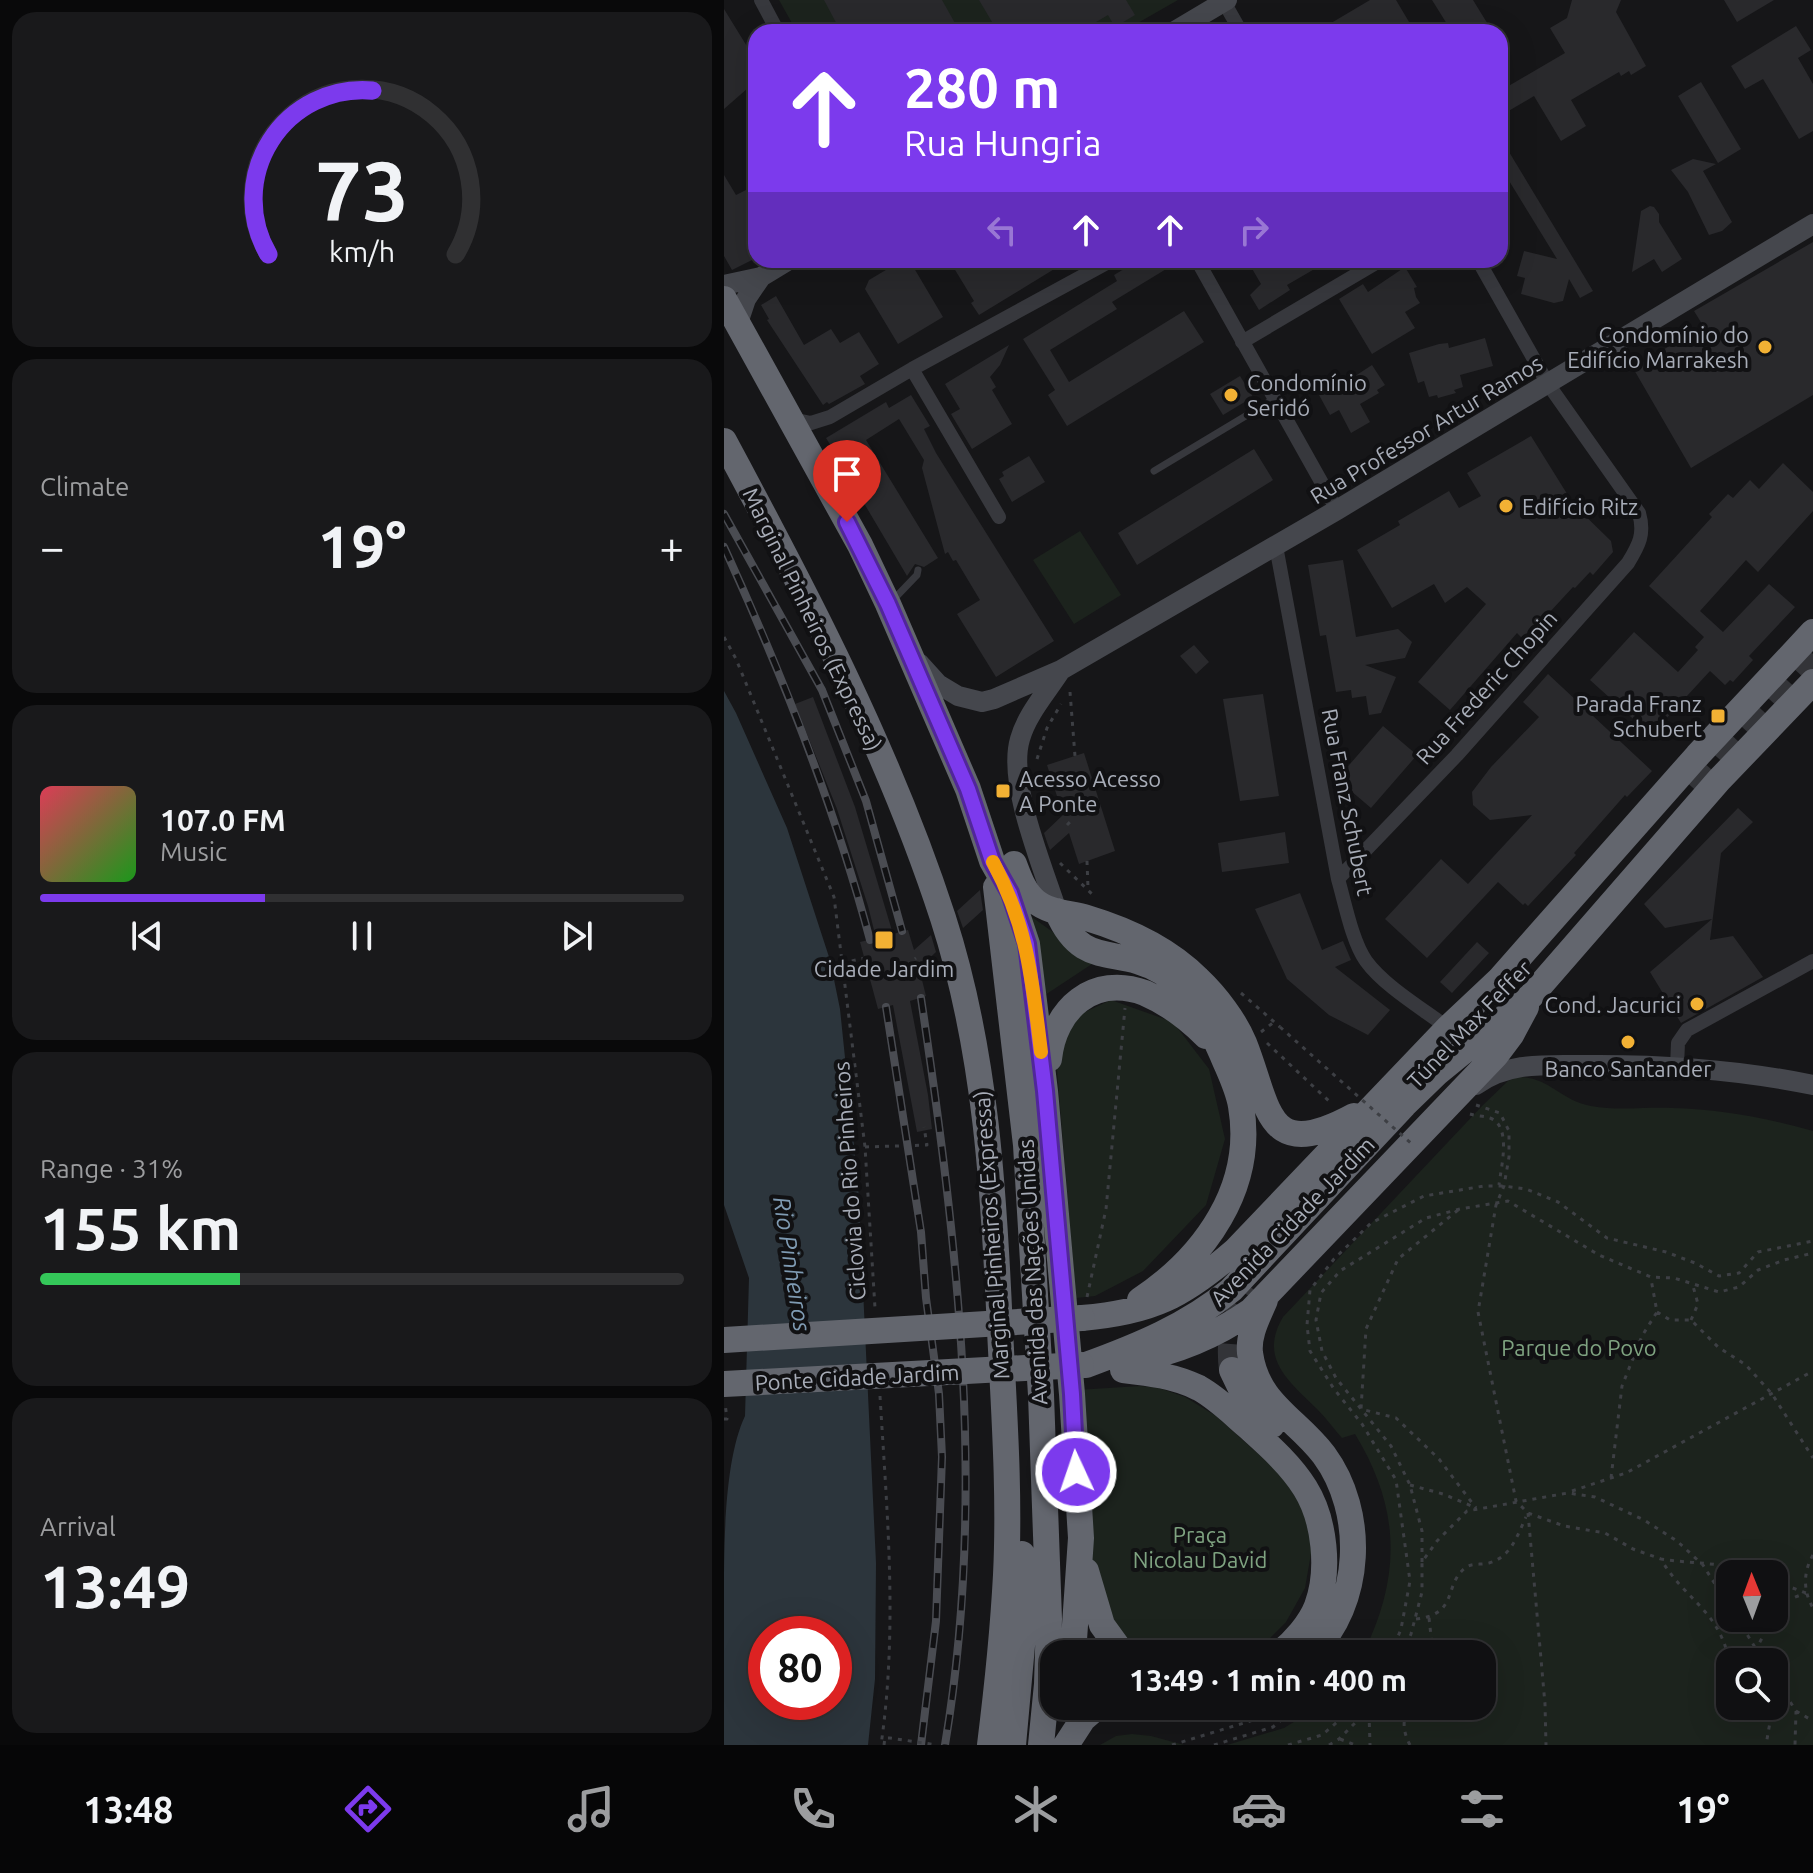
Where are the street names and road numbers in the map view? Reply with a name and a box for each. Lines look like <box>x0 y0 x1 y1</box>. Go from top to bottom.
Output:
street label: Rua Professor Artur Ramos <box>1305 350 1547 508</box>
street label: Marginal Pinheiros (Expressa) <box>737 484 888 755</box>
street label: Rua Frederic Chopin <box>1410 605 1562 769</box>
street label: Rua Franz Schubert <box>1318 706 1378 898</box>
street label: Túnel Max Feffer <box>1402 955 1537 1093</box>
street label: Ciclovia do Rio Pinheiros <box>828 1061 870 1301</box>
street label: Marginal Pinheiros (Expressa) <box>968 1090 1015 1380</box>
street label: Avenida Cidade Jardim <box>1205 1132 1379 1310</box>
street label: Avenida das Nações Unidas <box>1013 1138 1051 1406</box>
street label: Ponte Cidade Jardim <box>754 1359 960 1395</box>

